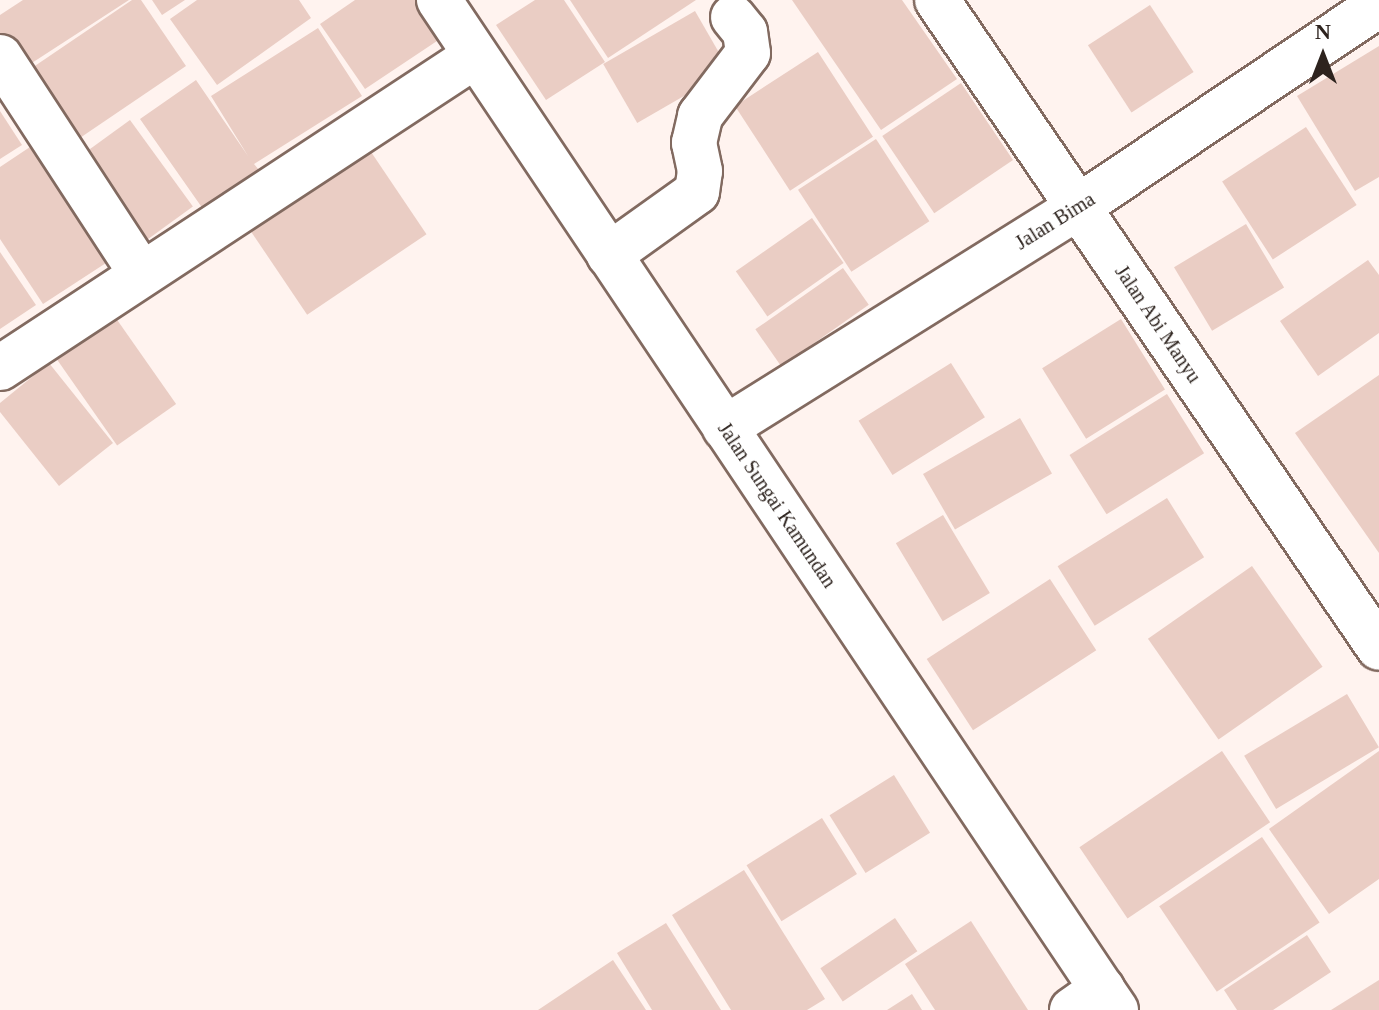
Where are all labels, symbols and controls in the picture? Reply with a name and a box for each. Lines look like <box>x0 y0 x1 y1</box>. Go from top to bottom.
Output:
north arrow <box>1283 16 1363 96</box>
text: N <box>1315 19 1331 44</box>
street label: Jalan Bima <box>1011 187 1099 255</box>
street label: Jalan Abi Manyu <box>1110 260 1206 388</box>
street label: Jalan Sungai Kamundan <box>713 418 841 592</box>

